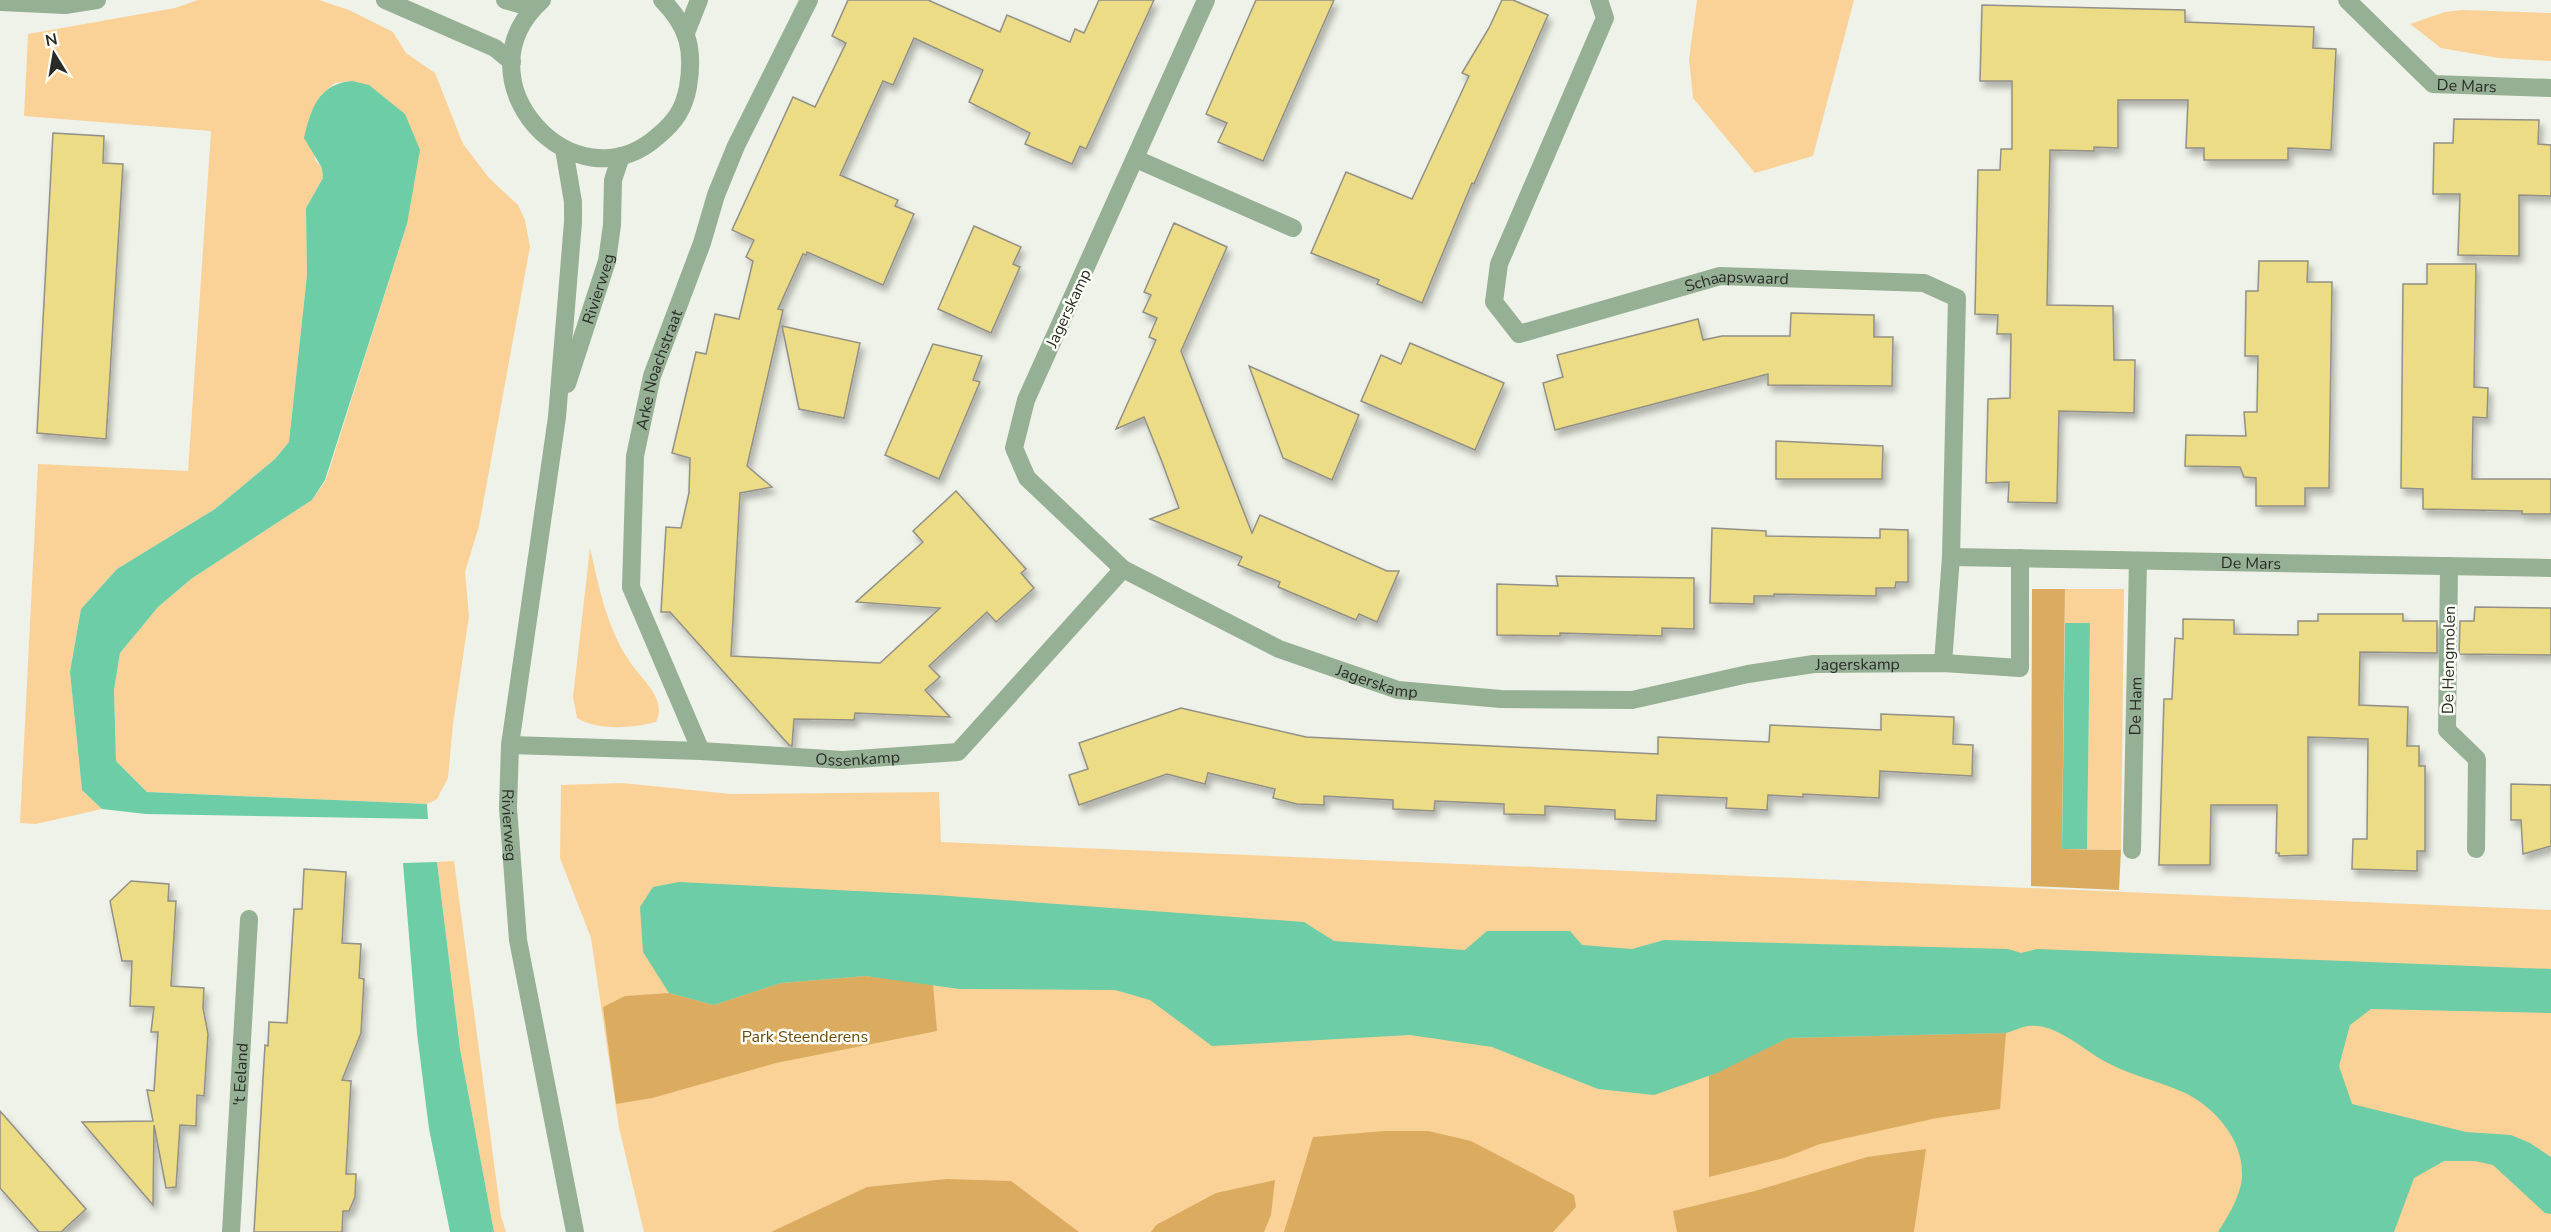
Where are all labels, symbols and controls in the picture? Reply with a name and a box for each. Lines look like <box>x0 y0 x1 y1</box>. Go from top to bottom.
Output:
north arrow <box>24 24 84 84</box>
text: N <box>43 28 59 52</box>
street label: De Mars <box>2436 74 2497 98</box>
street label: Rivierweg <box>577 253 620 327</box>
street label: Jagerskamp <box>1041 266 1097 352</box>
street label: Schaapswaard <box>1682 266 1789 298</box>
street label: Arke Noachstraat <box>631 306 688 432</box>
street label: De Mars <box>2221 552 2281 575</box>
street label: De Hengmolen <box>2437 606 2461 714</box>
street label: Jagerskamp <box>1814 653 1900 676</box>
street label: Jagerskamp <box>1332 659 1419 704</box>
street label: De Ham <box>2124 676 2148 736</box>
street label: Ossenkamp <box>815 746 901 772</box>
street label: Rivierweg <box>496 789 522 862</box>
park label: Park Steenderens <box>742 1026 868 1048</box>
street label: 't Eeland <box>228 1042 254 1106</box>

